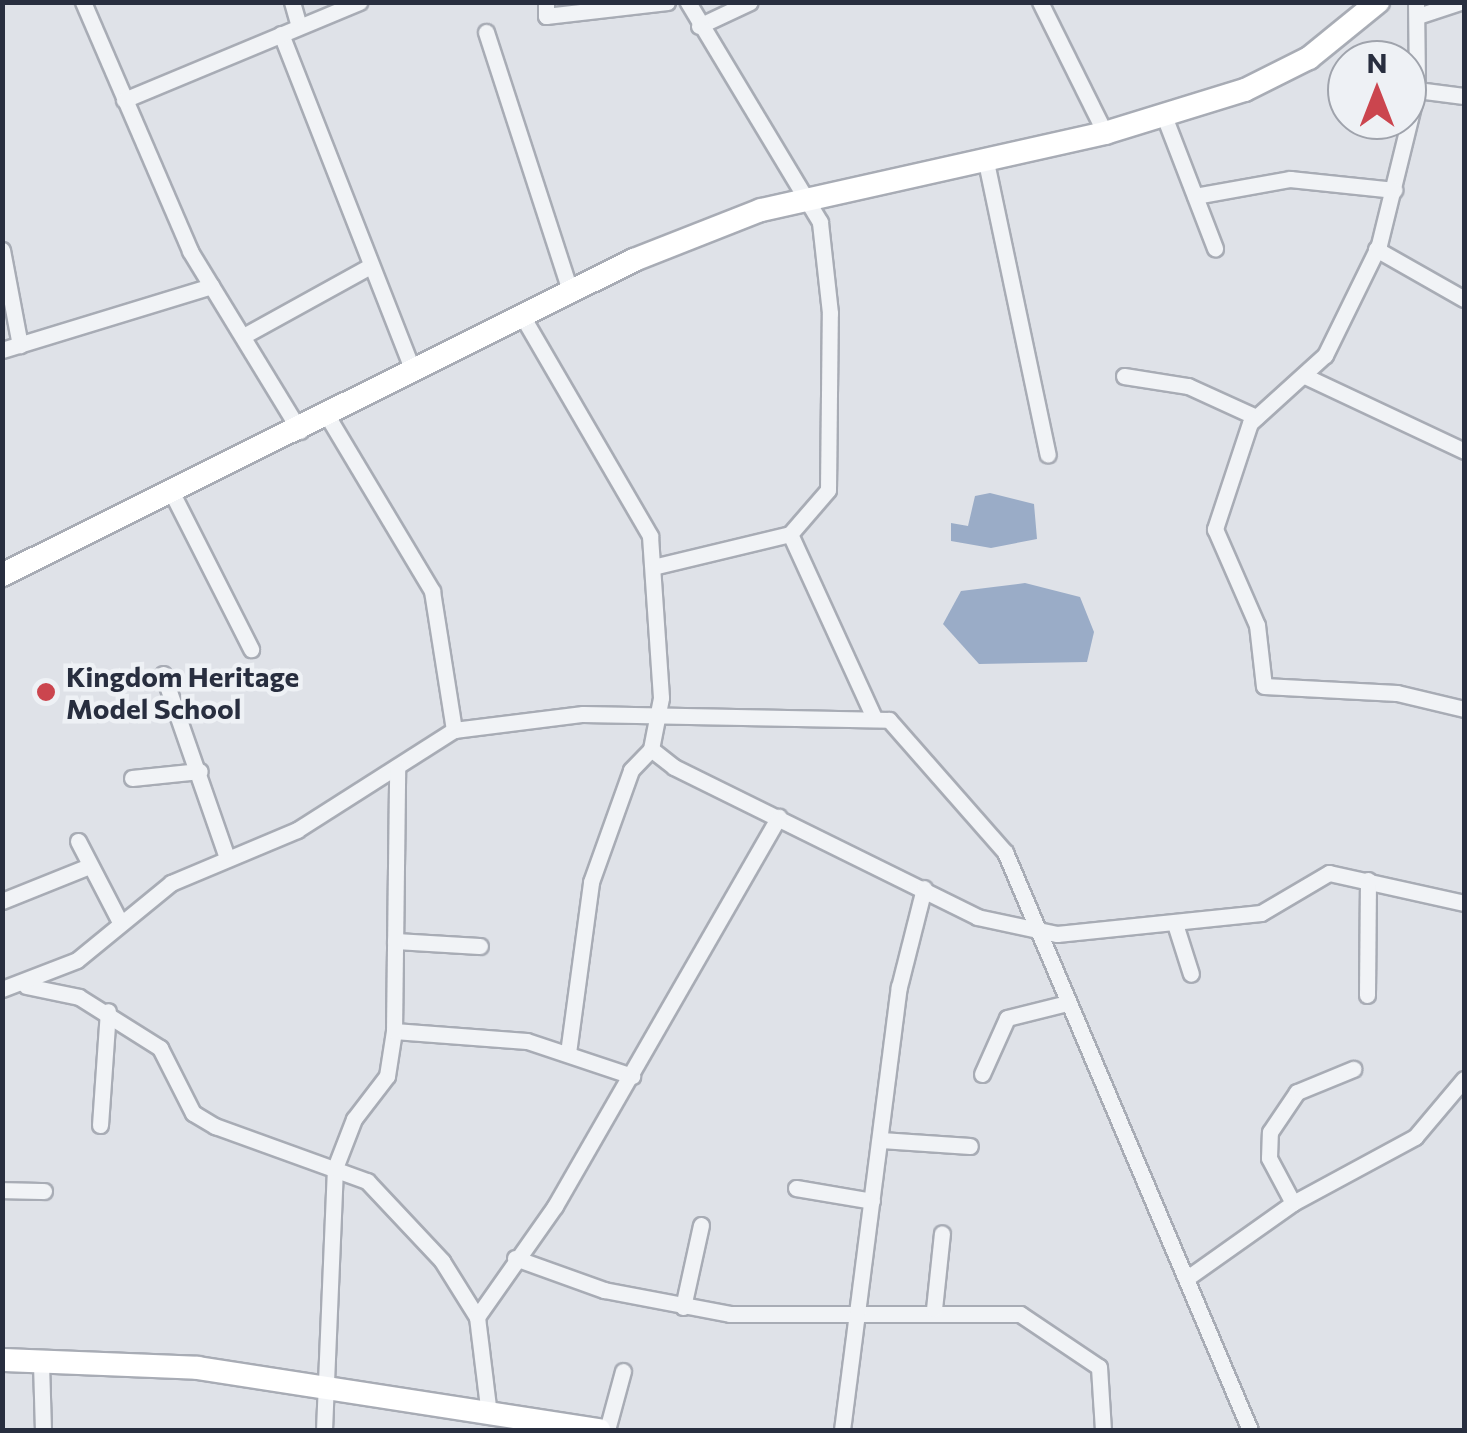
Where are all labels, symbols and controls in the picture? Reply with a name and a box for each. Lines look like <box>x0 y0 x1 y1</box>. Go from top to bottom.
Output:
north arrow <box>1327 40 1427 140</box>
text: N <box>1367 45 1388 79</box>
place label: Kingdom Heritage Model School <box>66 659 299 725</box>
marker: Kingdom Heritage Model School <box>35 681 57 703</box>

